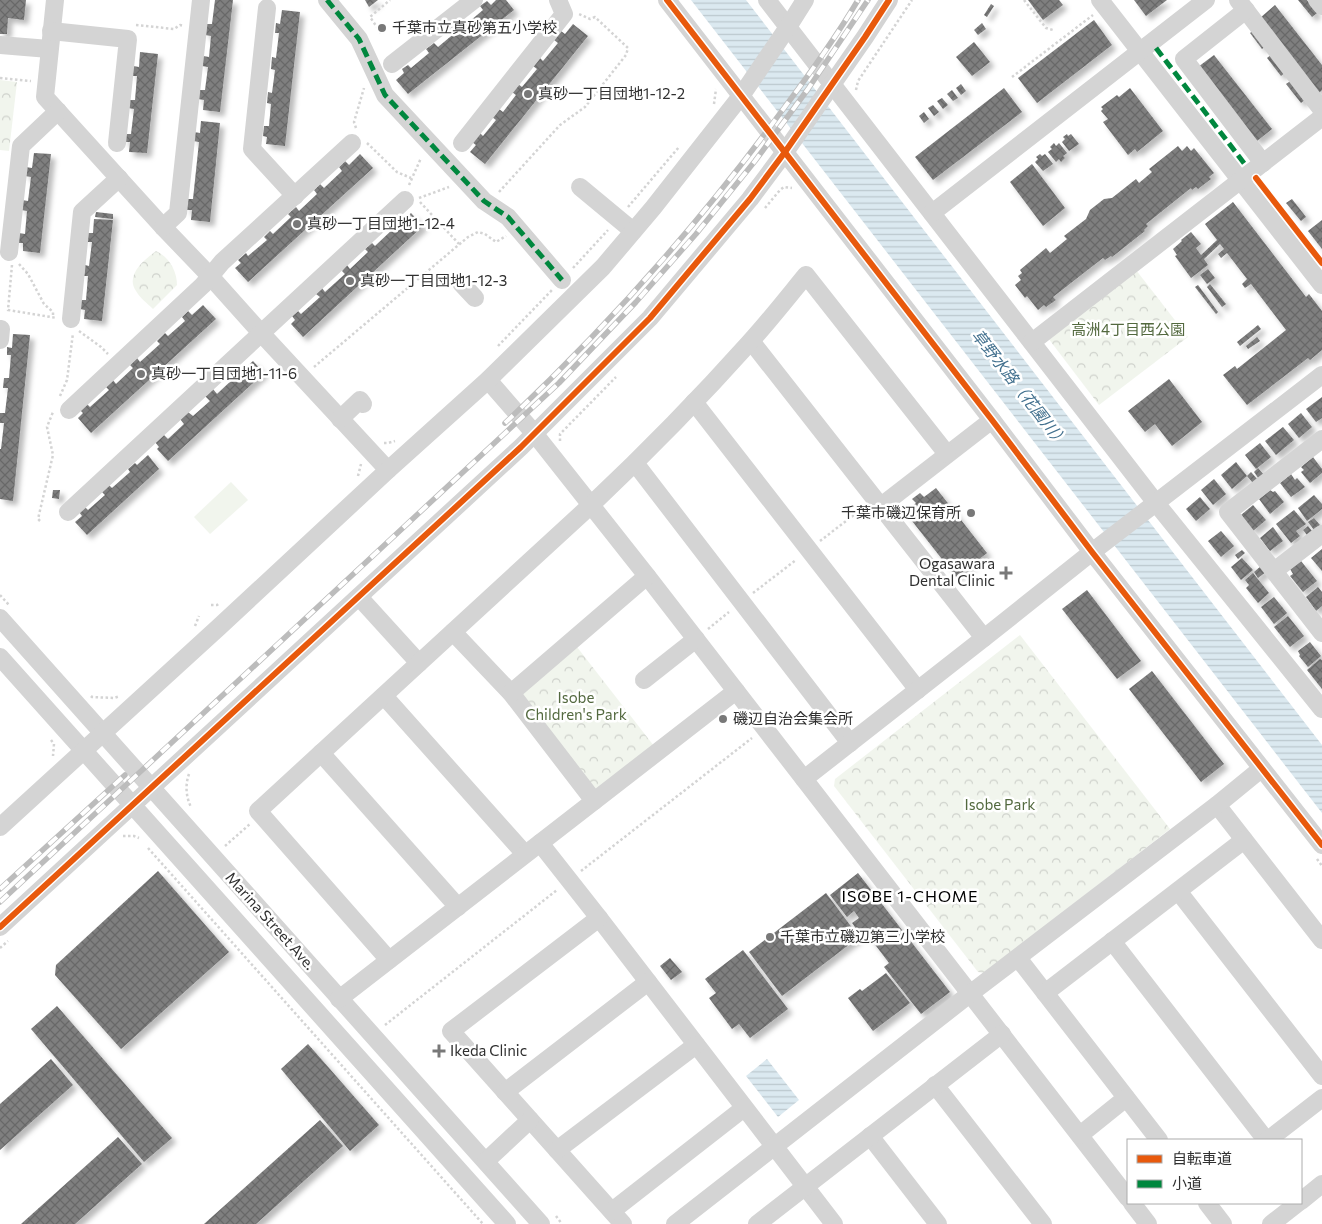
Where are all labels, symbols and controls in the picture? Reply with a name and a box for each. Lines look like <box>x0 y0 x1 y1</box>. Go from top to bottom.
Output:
place label: 千葉市立真砂第五小学校 <box>392 18 557 36</box>
marker: 千葉市立真砂第五小学校 <box>376 22 388 34</box>
place label: 真砂一丁目団地1-12-2 <box>538 84 685 102</box>
marker: 真砂一丁目団地1-12-2 <box>522 88 534 100</box>
place label: 真砂一丁目団地1-12-4 <box>307 214 455 232</box>
marker: 真砂一丁目団地1-12-4 <box>291 218 303 230</box>
place label: 真砂一丁目団地1-12-3 <box>360 271 507 289</box>
marker: 真砂一丁目団地1-12-3 <box>344 275 356 287</box>
park label: 高洲4丁目西公園 <box>1071 320 1185 338</box>
water label: 草野水路（花園川） <box>969 325 1072 450</box>
place label: 真砂一丁目団地1-11-6 <box>151 364 297 382</box>
marker: 真砂一丁目団地1-11-6 <box>135 368 147 380</box>
place label: 千葉市磯辺保育所 <box>841 503 961 521</box>
marker: 千葉市磯辺保育所 <box>965 507 977 519</box>
place label: Ogasawara Dental Clinic <box>909 554 995 589</box>
marker: Ogasawara Dental Clinic <box>999 566 1013 580</box>
park label: Isobe Children's Park <box>525 688 627 723</box>
place label: 磯辺自治会集会所 <box>733 709 853 727</box>
marker: 磯辺自治会集会所 <box>717 713 729 725</box>
park label: Isobe Park <box>964 795 1036 813</box>
street label: Marina Street Ave. <box>222 868 319 973</box>
district label: ISOBE 1-CHOME <box>842 886 978 905</box>
place label: 千葉市立磯辺第三小学校 <box>780 927 945 945</box>
marker: 千葉市立磯辺第三小学校 <box>764 931 776 943</box>
place label: Ikeda Clinic <box>450 1041 527 1059</box>
marker: Ikeda Clinic <box>432 1044 446 1058</box>
legend <box>1127 1139 1302 1204</box>
text: 自転車道 <box>1172 1149 1232 1167</box>
text: 小道 <box>1172 1174 1202 1192</box>

